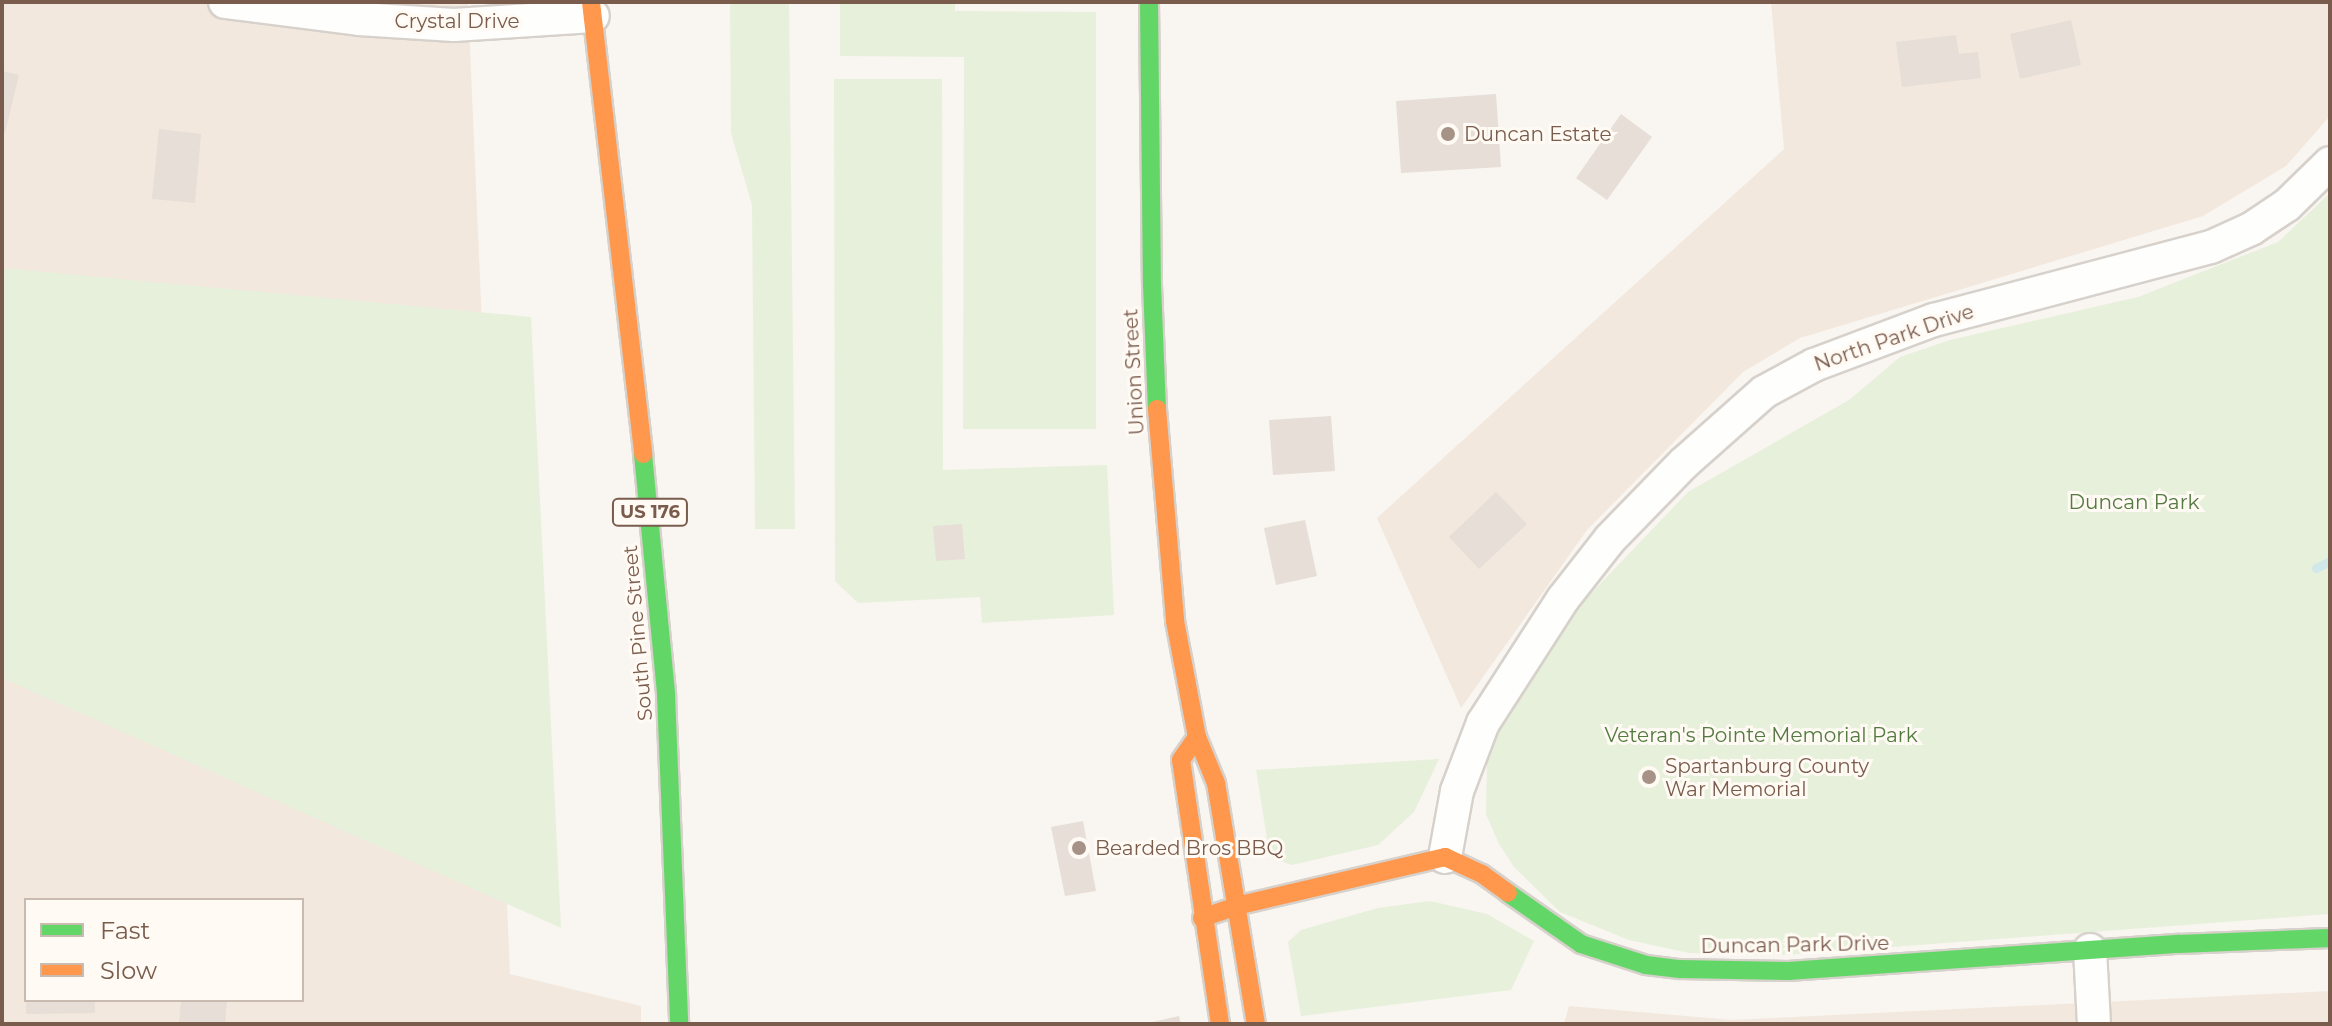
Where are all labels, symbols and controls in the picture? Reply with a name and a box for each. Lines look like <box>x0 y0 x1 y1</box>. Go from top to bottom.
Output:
street label: Crystal Drive <box>394 9 520 33</box>
place label: Duncan Estate <box>1464 122 1612 146</box>
marker: Duncan Estate <box>1439 125 1457 143</box>
street label: North Park Drive <box>1811 299 1977 377</box>
street label: Union Street <box>1119 308 1149 436</box>
park label: Duncan Park <box>2069 490 2199 514</box>
road number: US 176 <box>610 498 690 526</box>
street label: South Pine Street <box>618 544 658 722</box>
park label: Veteran's Pointe Memorial Park <box>1604 723 1918 747</box>
place label: Spartanburg County War Memorial <box>1665 754 1869 801</box>
marker: Spartanburg County War Memorial <box>1640 768 1658 786</box>
place label: Bearded Bros BBQ <box>1095 836 1283 860</box>
marker: Bearded Bros BBQ <box>1070 839 1088 857</box>
legend <box>24 898 304 1002</box>
text: Fast <box>100 916 150 945</box>
street label: Duncan Park Drive <box>1700 931 1890 959</box>
text: Slow <box>100 956 157 985</box>

